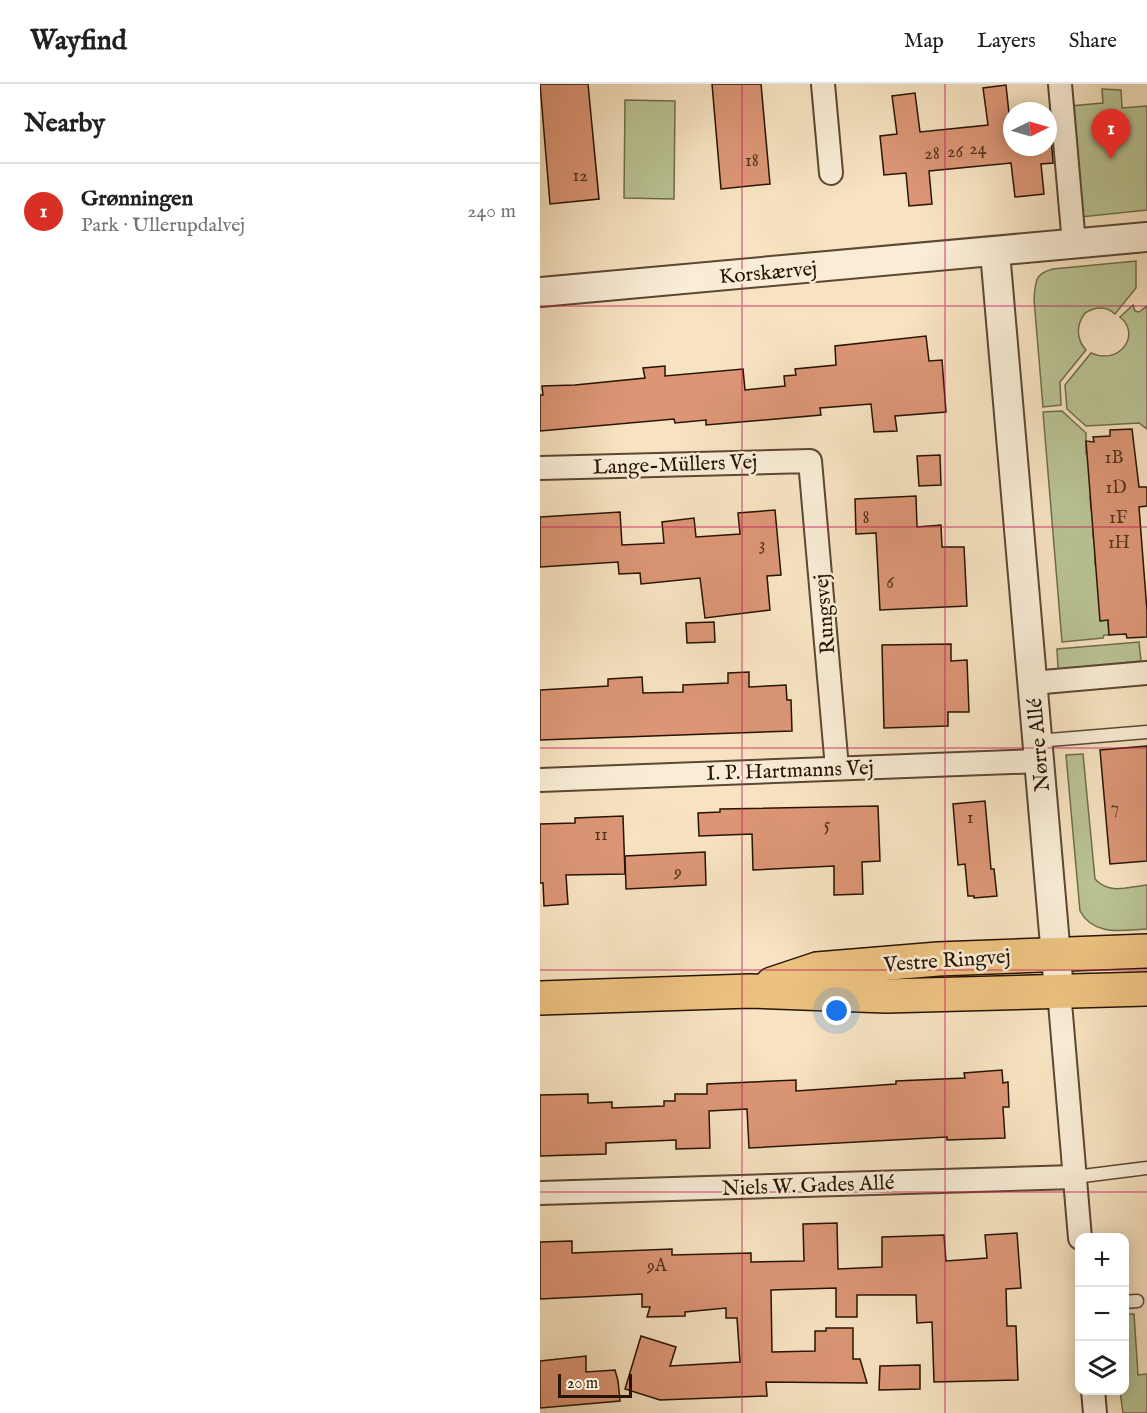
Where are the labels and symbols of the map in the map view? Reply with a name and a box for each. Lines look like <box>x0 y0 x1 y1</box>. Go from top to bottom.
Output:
north arrow <box>1003 102 1057 156</box>
pin: 1 <box>1092 110 1130 159</box>
house number: 24 <box>969 138 987 161</box>
house number: 26 <box>947 141 963 164</box>
house number: 28 <box>924 143 940 166</box>
house number: 18 <box>745 150 759 173</box>
house number: 12 <box>572 165 588 188</box>
street label: Korskærvej <box>718 256 818 291</box>
house number: 1B <box>1105 447 1123 470</box>
street label: Lange-Müllers Vej <box>592 449 758 482</box>
house number: 1D <box>1105 477 1127 500</box>
house number: 8 <box>862 507 870 530</box>
house number: 1F <box>1109 507 1128 530</box>
house number: 1H <box>1108 532 1130 555</box>
house number: 3 <box>759 534 765 557</box>
house number: 6 <box>886 572 894 595</box>
street label: Rungsvej <box>809 573 842 655</box>
street label: Nørre Allé <box>1022 697 1057 793</box>
street label: I. P. Hartmanns Vej <box>706 755 874 788</box>
house number: 7 <box>1111 797 1119 820</box>
house number: 1 <box>967 807 973 830</box>
house number: 5 <box>824 814 831 837</box>
house number: 11 <box>594 824 608 847</box>
house number: 9 <box>673 861 682 884</box>
street label: Vestre Ringvej <box>882 944 1011 979</box>
your location <box>822 996 851 1025</box>
street label: Niels W. Gades Allé <box>721 1170 895 1203</box>
house number: 9A <box>646 1255 668 1278</box>
scale bar <box>558 1371 632 1398</box>

